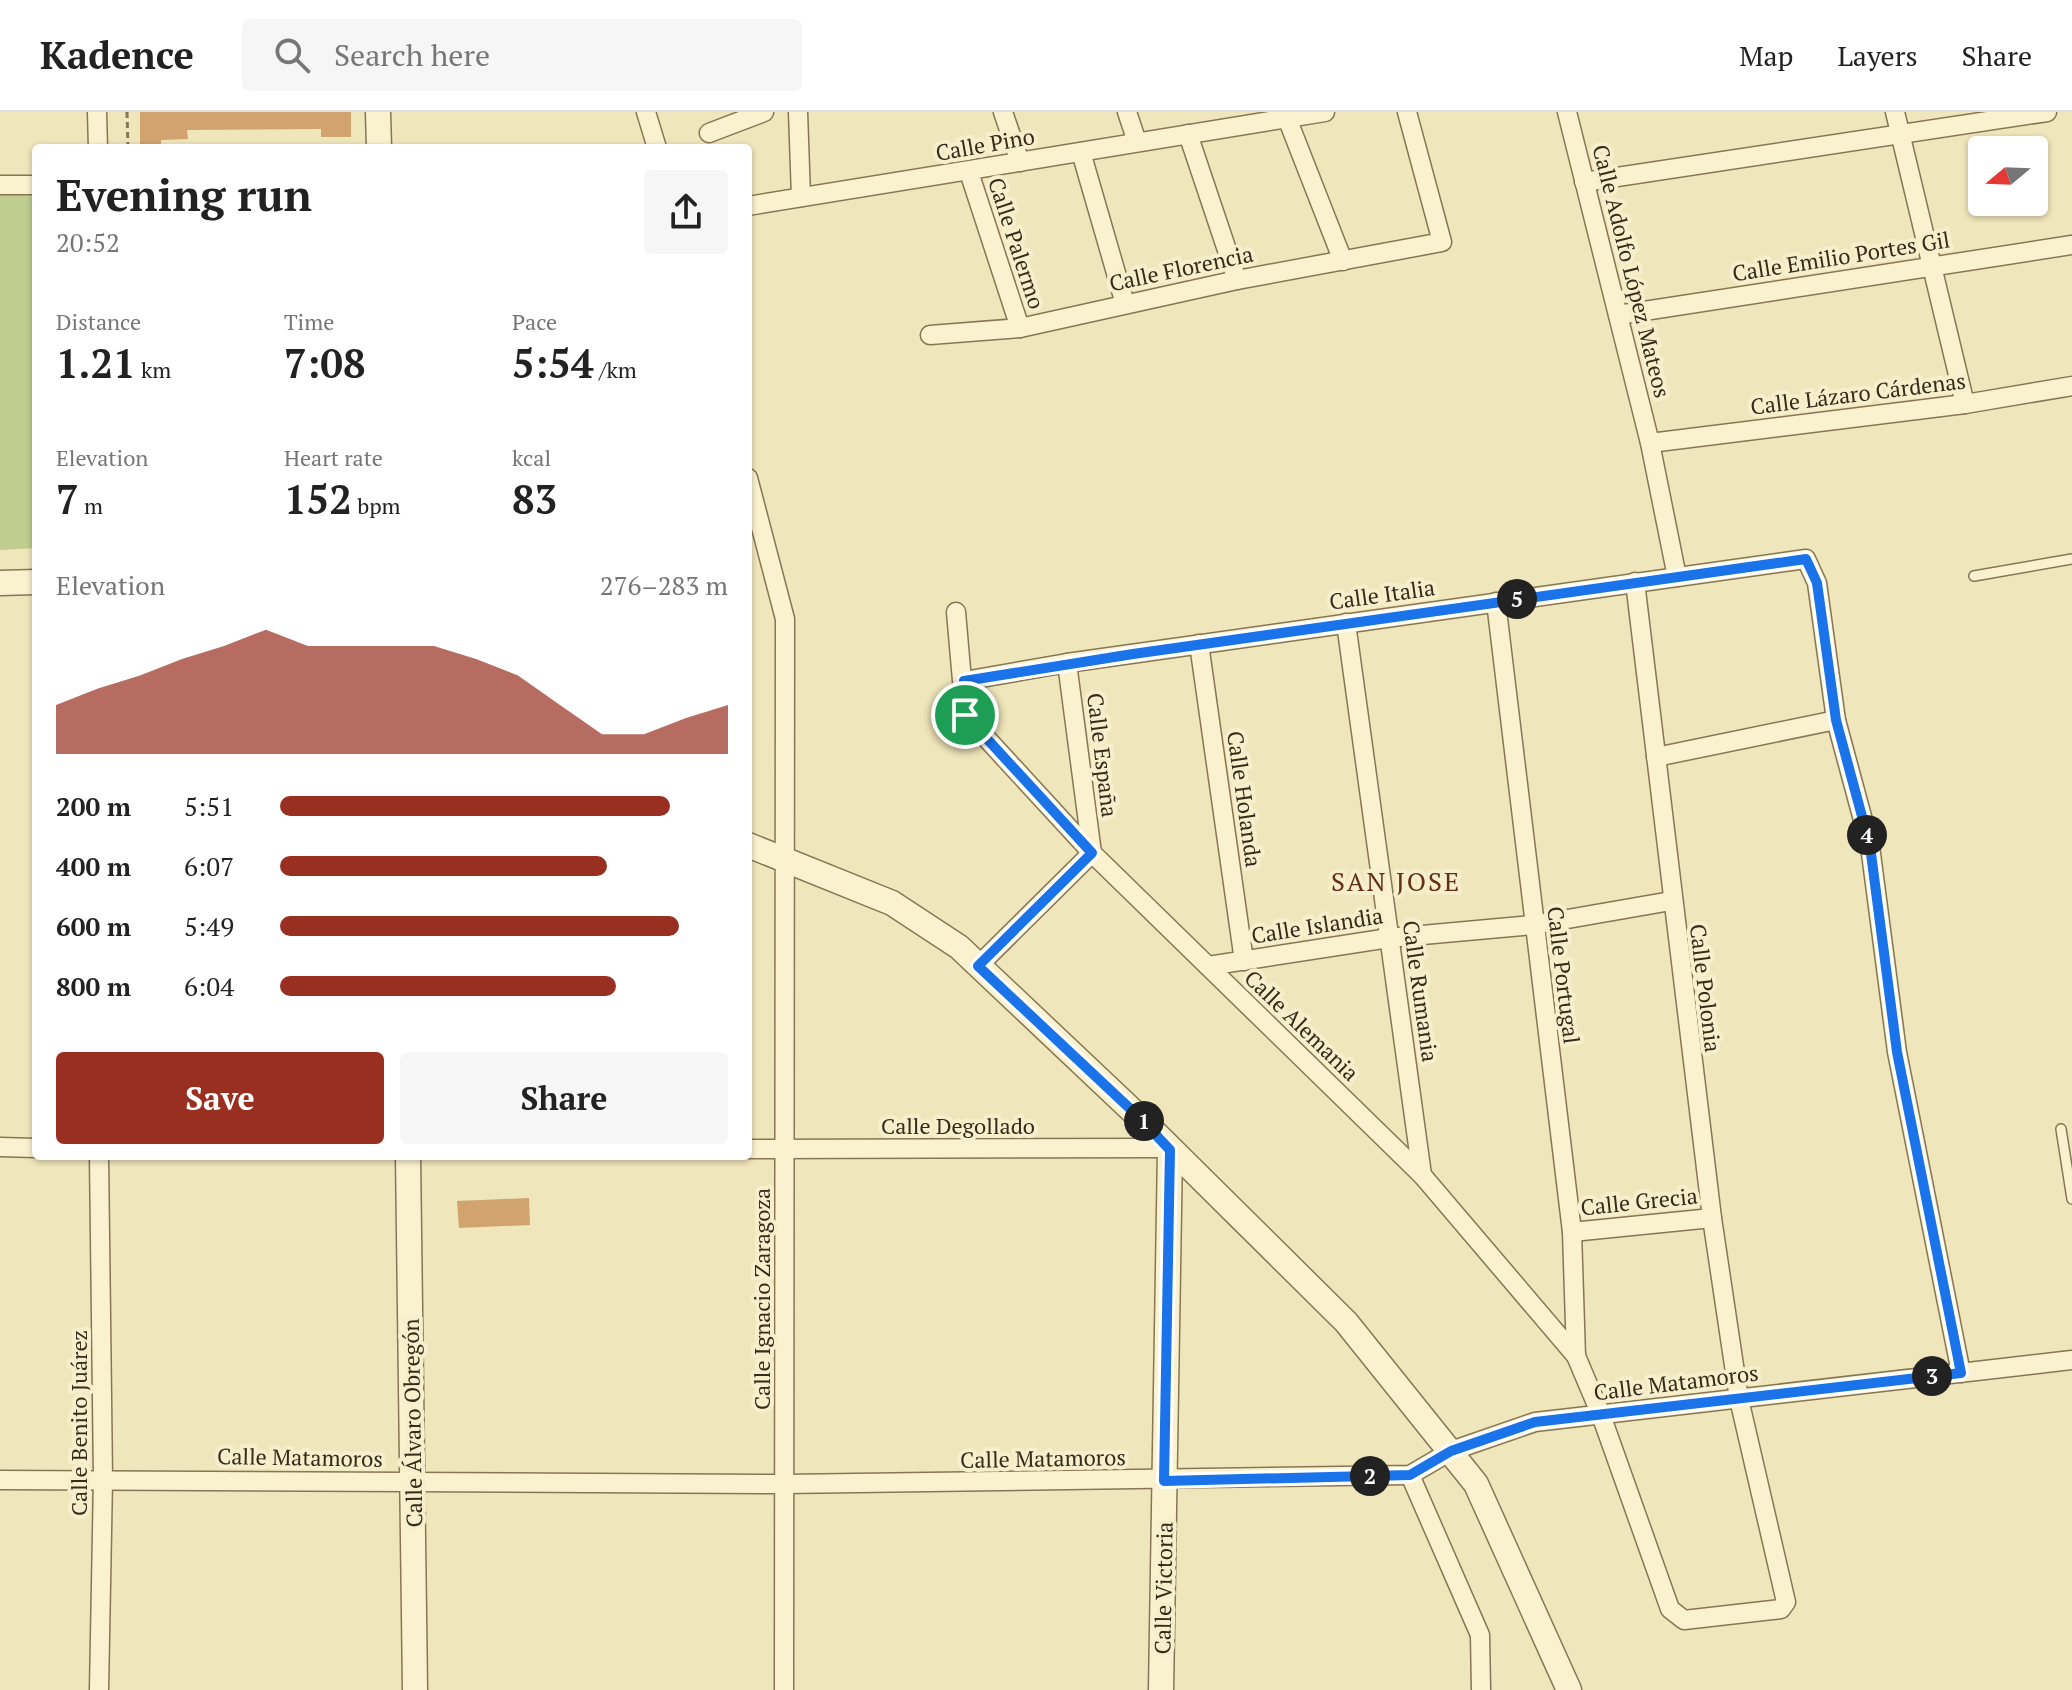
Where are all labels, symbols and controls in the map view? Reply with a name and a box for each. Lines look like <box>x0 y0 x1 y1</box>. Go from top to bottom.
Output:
search box <box>242 19 802 91</box>
text: Kadence <box>40 30 194 80</box>
icon: search <box>270 33 314 77</box>
text: Search here <box>334 35 490 75</box>
text: Map <box>1739 37 1793 74</box>
text: Layers <box>1837 37 1918 74</box>
text: Share <box>1962 37 2032 74</box>
street label: Calle Pino <box>933 121 1037 167</box>
north arrow <box>1968 136 2048 216</box>
map controls <box>1968 136 2048 216</box>
street label: Calle Adolfo López Mateos <box>1586 141 1678 401</box>
text: Evening run <box>56 165 312 224</box>
button: share <box>644 170 728 254</box>
street label: Calle Palermo <box>982 174 1052 312</box>
street label: Calle Emilio Portes Gil <box>1730 224 1952 288</box>
text: 20:52 <box>56 225 120 259</box>
street label: Calle Florencia <box>1106 239 1256 297</box>
text: Distance <box>56 307 141 336</box>
text: Time <box>284 307 334 336</box>
text: Pace <box>512 307 557 336</box>
text: 1.21 <box>56 336 136 389</box>
text: 7:08 <box>284 336 366 389</box>
text: 5:54 <box>512 336 594 389</box>
text: km <box>136 355 171 384</box>
text: /km <box>594 355 637 384</box>
street label: Calle Lázaro Cárdenas <box>1749 365 1967 421</box>
text: Elevation <box>56 443 148 472</box>
text: Heart rate <box>284 443 383 472</box>
text: kcal <box>512 443 551 472</box>
text: 7 <box>56 472 79 525</box>
text: 152 <box>284 472 352 525</box>
text: 83 <box>512 472 557 525</box>
text: m <box>79 491 103 520</box>
text: bpm <box>352 491 401 520</box>
text: Elevation <box>56 568 165 602</box>
text: 276–283 m <box>600 568 728 602</box>
street label: Calle Italia <box>1327 572 1437 616</box>
pin: 5 <box>1497 579 1537 619</box>
text: 5 <box>1511 584 1523 613</box>
pin <box>931 681 999 749</box>
street label: Calle España <box>1081 691 1125 819</box>
icon: arrive <box>943 693 987 737</box>
street label: Calle Holanda <box>1221 729 1269 869</box>
text: 200 m <box>56 789 131 823</box>
text: 5:51 <box>184 789 234 823</box>
pin: 4 <box>1847 815 1887 855</box>
text: 4 <box>1861 820 1873 849</box>
text: 400 m <box>56 849 131 883</box>
text: 6:07 <box>184 849 234 883</box>
district label: SAN JOSE <box>1331 864 1461 898</box>
street label: Calle Islandia <box>1249 900 1385 950</box>
street label: Calle Portugal <box>1541 905 1587 1045</box>
text: 600 m <box>56 909 131 943</box>
text: 5:49 <box>184 909 234 943</box>
street label: Calle Rumania <box>1397 918 1445 1064</box>
street label: Calle Polonia <box>1684 922 1728 1054</box>
street label: Calle Alemania <box>1239 963 1365 1087</box>
text: 800 m <box>56 969 131 1003</box>
text: 6:04 <box>184 969 234 1003</box>
button: Save <box>56 1052 384 1144</box>
button: Share <box>400 1052 728 1144</box>
pin: 1 <box>1124 1101 1164 1141</box>
text: 1 <box>1138 1106 1150 1135</box>
street label: Calle Degollado <box>881 1111 1035 1140</box>
street label: Calle Grecia <box>1579 1180 1699 1222</box>
street label: Calle Ignacio Zaragoza <box>747 1188 776 1410</box>
street label: Calle Álvaro Obregón <box>396 1318 428 1528</box>
street label: Calle Benito Juárez <box>64 1330 93 1516</box>
pin: 3 <box>1912 1356 1952 1396</box>
street label: Calle Matamoros <box>1592 1358 1760 1406</box>
text: 3 <box>1926 1361 1938 1390</box>
street label: Calle Matamoros <box>217 1441 383 1473</box>
street label: Calle Matamoros <box>960 1442 1126 1474</box>
pin: 2 <box>1350 1456 1390 1496</box>
text: 2 <box>1364 1461 1376 1490</box>
street label: Calle Victoria <box>1147 1521 1179 1655</box>

